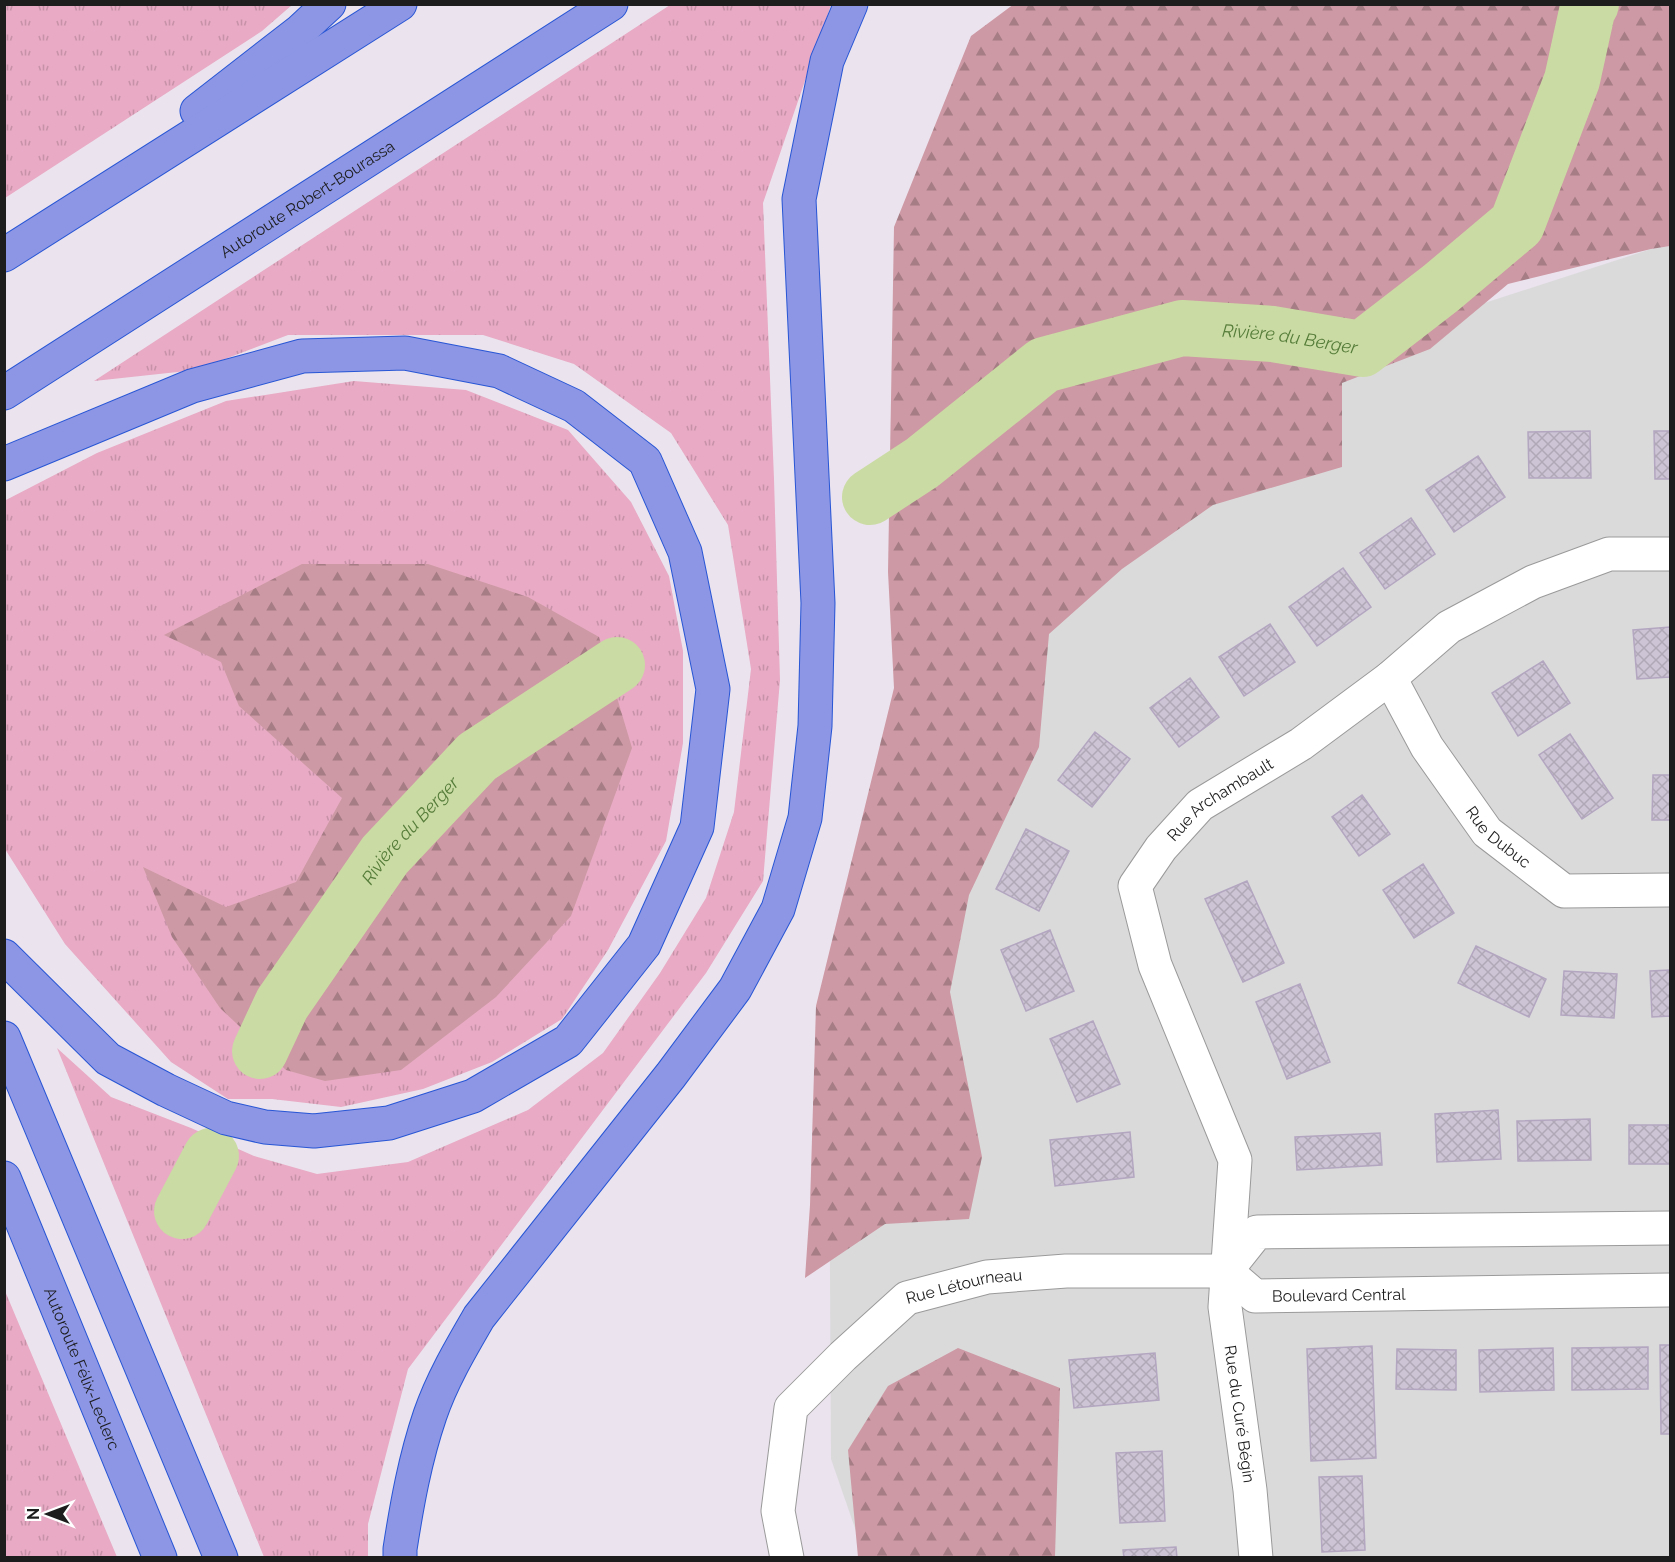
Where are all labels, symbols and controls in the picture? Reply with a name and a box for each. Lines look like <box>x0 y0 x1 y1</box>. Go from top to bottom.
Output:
street label: Autoroute Robert-Bourassa <box>217 136 398 262</box>
water label: Rivière du Berger <box>1221 320 1360 358</box>
street label: Rue Archambault <box>1163 754 1277 845</box>
water label: Rivière du Berger <box>357 772 464 888</box>
street label: Rue Dubuc <box>1462 803 1535 872</box>
street label: Rue Létourneau <box>904 1265 1023 1308</box>
street label: Autoroute Félix-Leclerc <box>40 1285 124 1453</box>
street label: Boulevard Central <box>1272 1285 1406 1306</box>
street label: Rue du Curé Bégin <box>1220 1344 1259 1484</box>
north arrow <box>18 1484 78 1544</box>
text: N <box>24 1508 43 1520</box>

